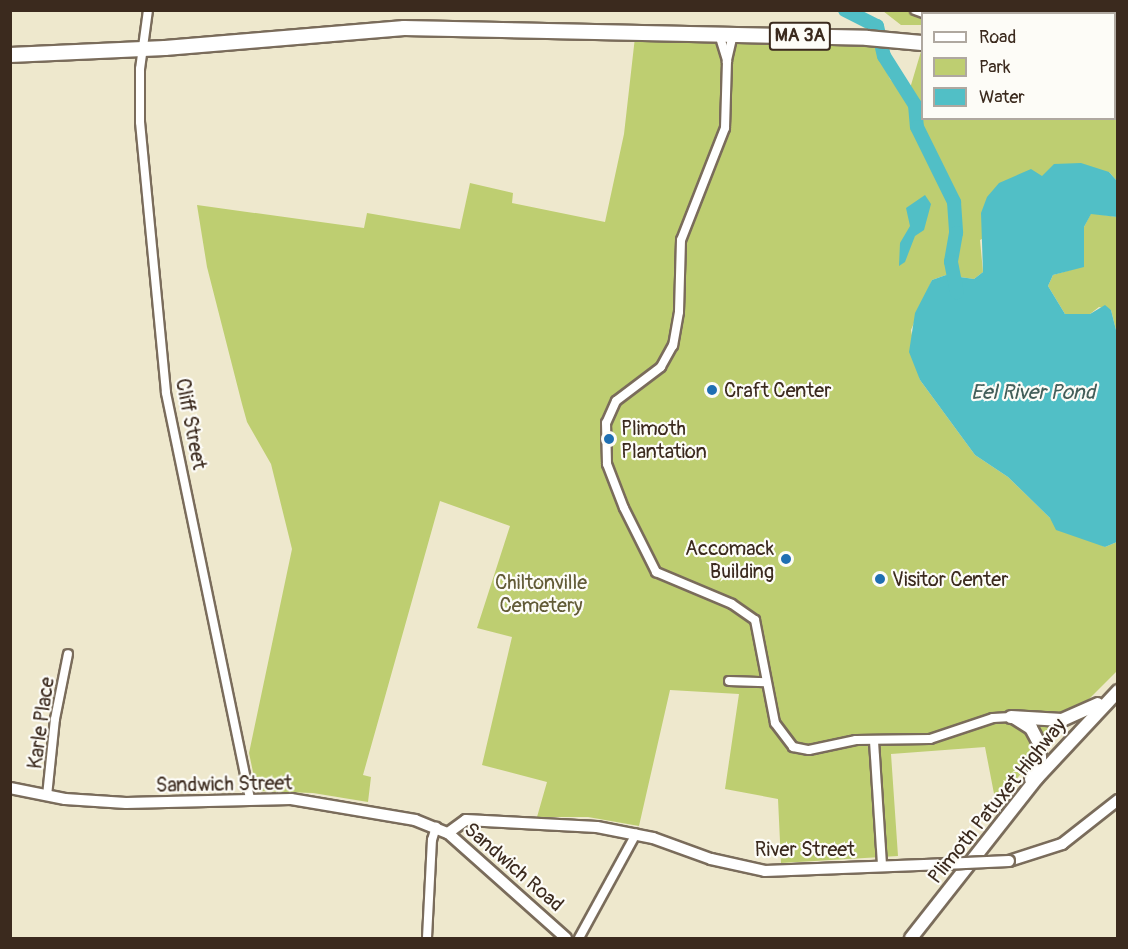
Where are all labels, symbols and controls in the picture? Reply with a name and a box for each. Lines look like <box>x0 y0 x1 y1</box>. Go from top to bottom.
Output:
legend <box>921 12 1116 120</box>
road number: MA 3A <box>768 21 832 51</box>
text: Road <box>979 26 1016 49</box>
text: Park <box>979 56 1011 79</box>
text: Water <box>979 86 1025 109</box>
street label: Cliff Street <box>170 376 212 472</box>
place label: Craft Center <box>724 378 831 402</box>
water label: Eel River Pond <box>971 380 1095 406</box>
marker: Craft Center <box>705 383 719 397</box>
place label: Plimoth Plantation <box>621 416 707 463</box>
marker: Plimoth Plantation <box>602 432 616 446</box>
place label: Accomack Building <box>685 536 774 583</box>
marker: Accomack Building <box>779 552 793 566</box>
place label: Visitor Center <box>892 567 1008 591</box>
park label: Chiltonville Cemetery <box>495 570 587 617</box>
marker: Visitor Center <box>873 572 887 586</box>
street label: Karle Place <box>23 675 59 771</box>
street label: Plimoth Patuxet Highway <box>923 714 1071 888</box>
street label: Sandwich Street <box>155 771 293 797</box>
street label: Sandwich Road <box>459 817 569 917</box>
street label: River Street <box>755 837 855 861</box>

